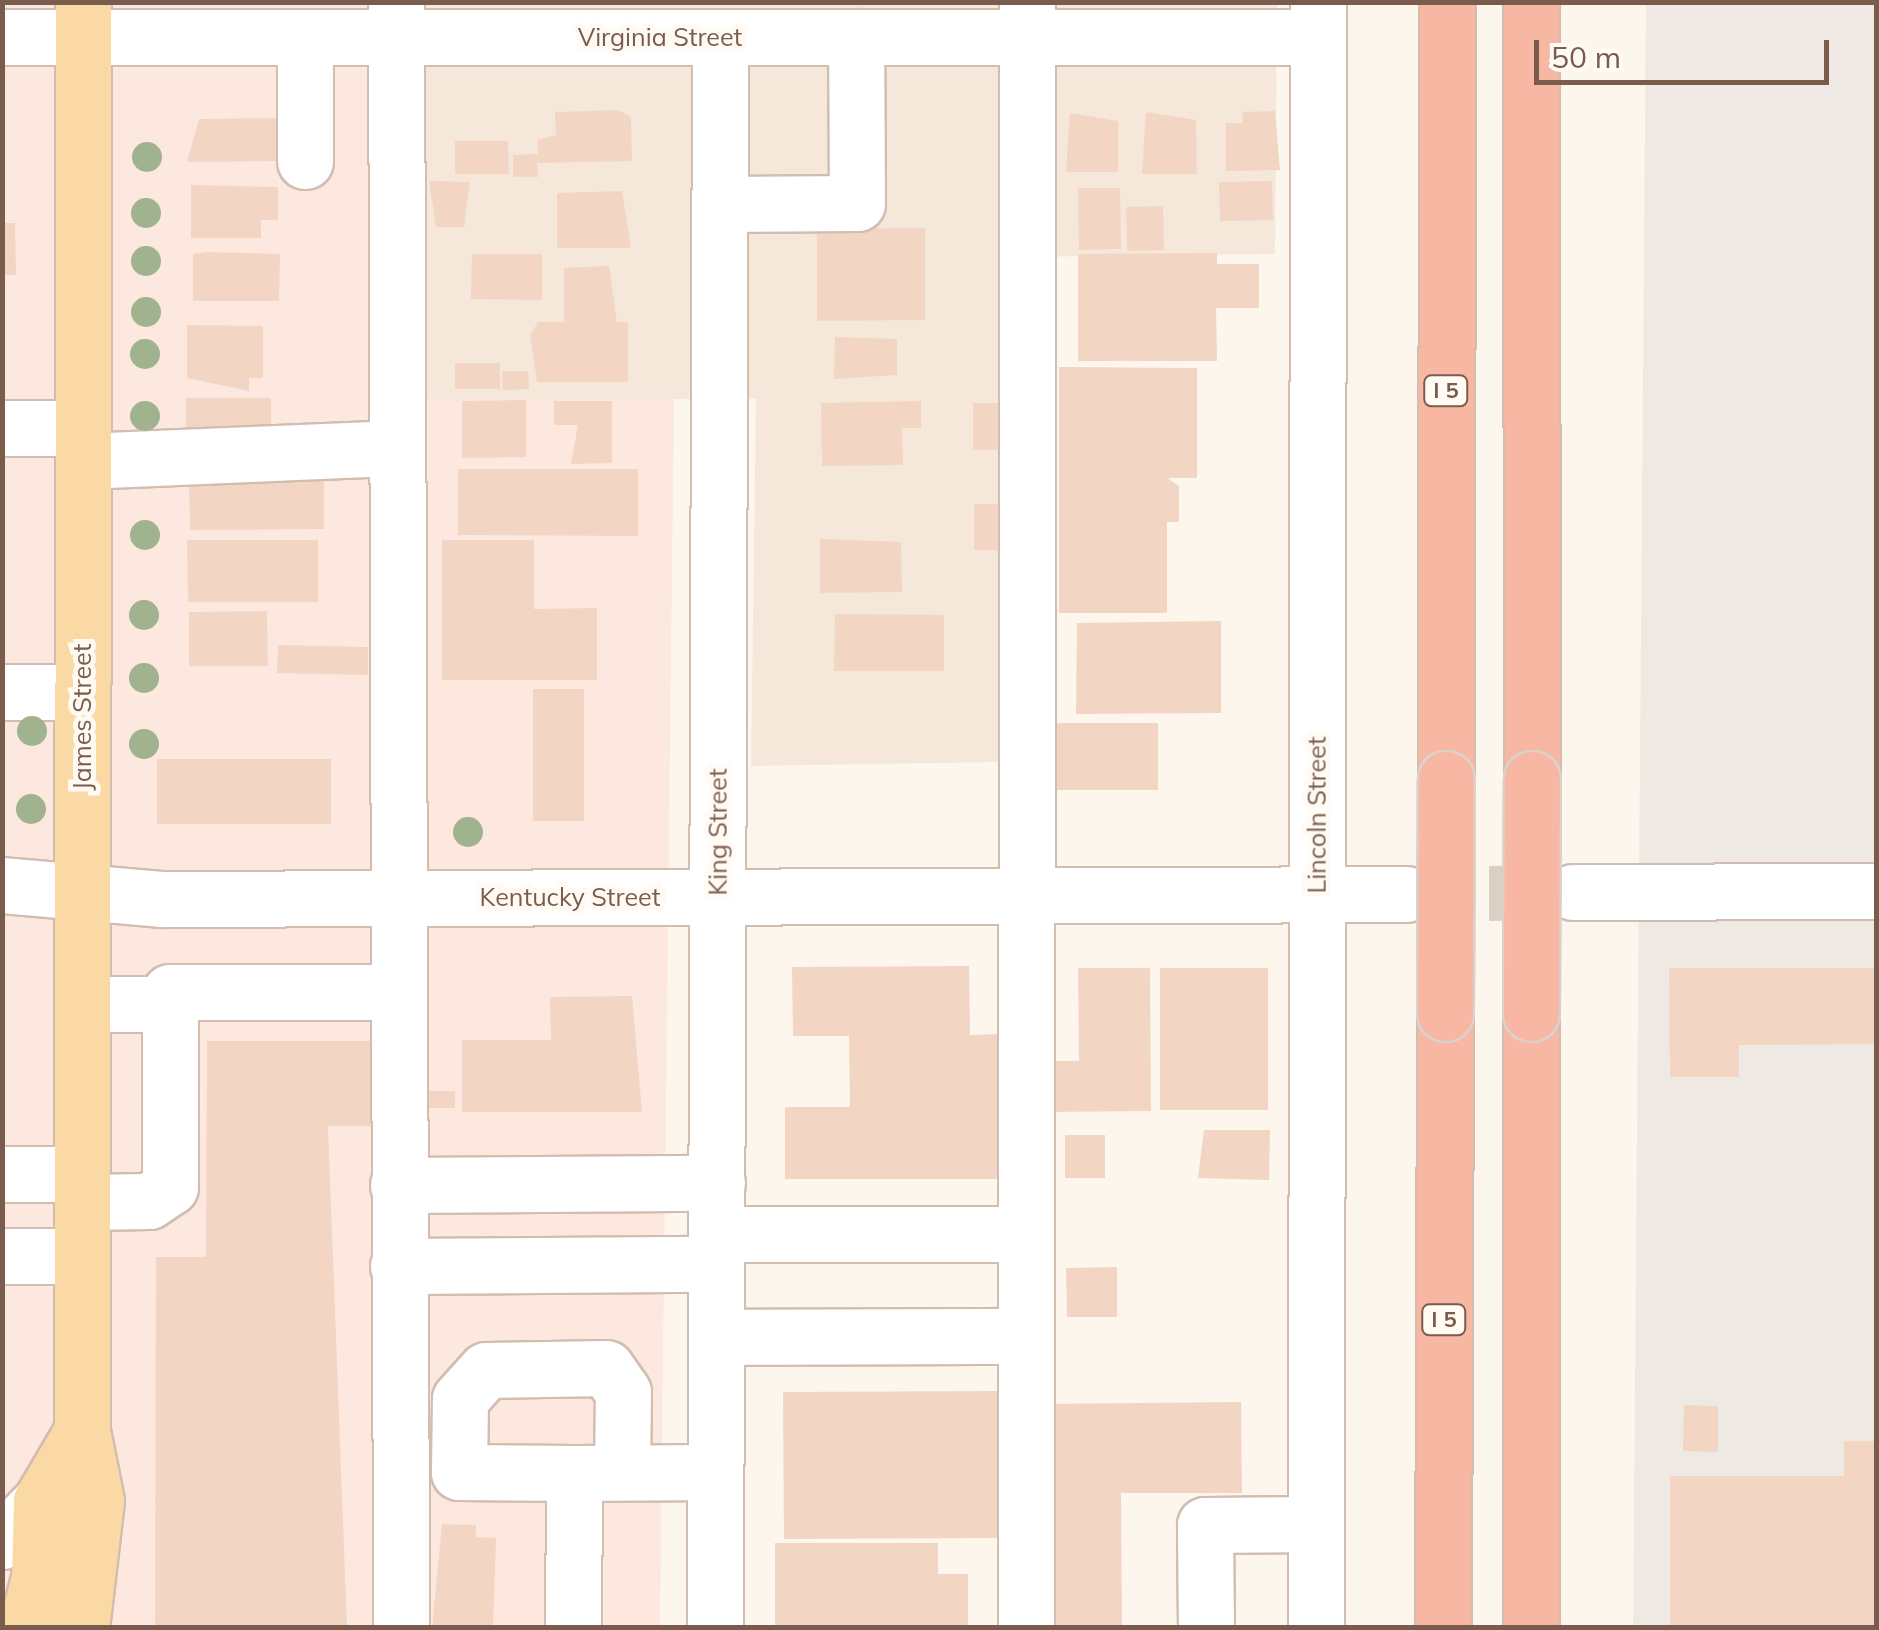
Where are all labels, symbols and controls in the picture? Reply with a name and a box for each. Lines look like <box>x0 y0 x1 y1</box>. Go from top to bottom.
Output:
scale bar <box>1539 20 1834 82</box>
street label: Virginia Street <box>578 22 742 52</box>
text: 50 m <box>1551 38 1621 76</box>
road number: I 5 <box>1421 374 1471 408</box>
street label: James Street <box>67 644 97 790</box>
street label: Lincoln Street <box>1302 737 1332 893</box>
street label: King Street <box>703 768 733 896</box>
street label: Kentucky Street <box>480 882 660 912</box>
road number: I 5 <box>1419 1303 1469 1337</box>

